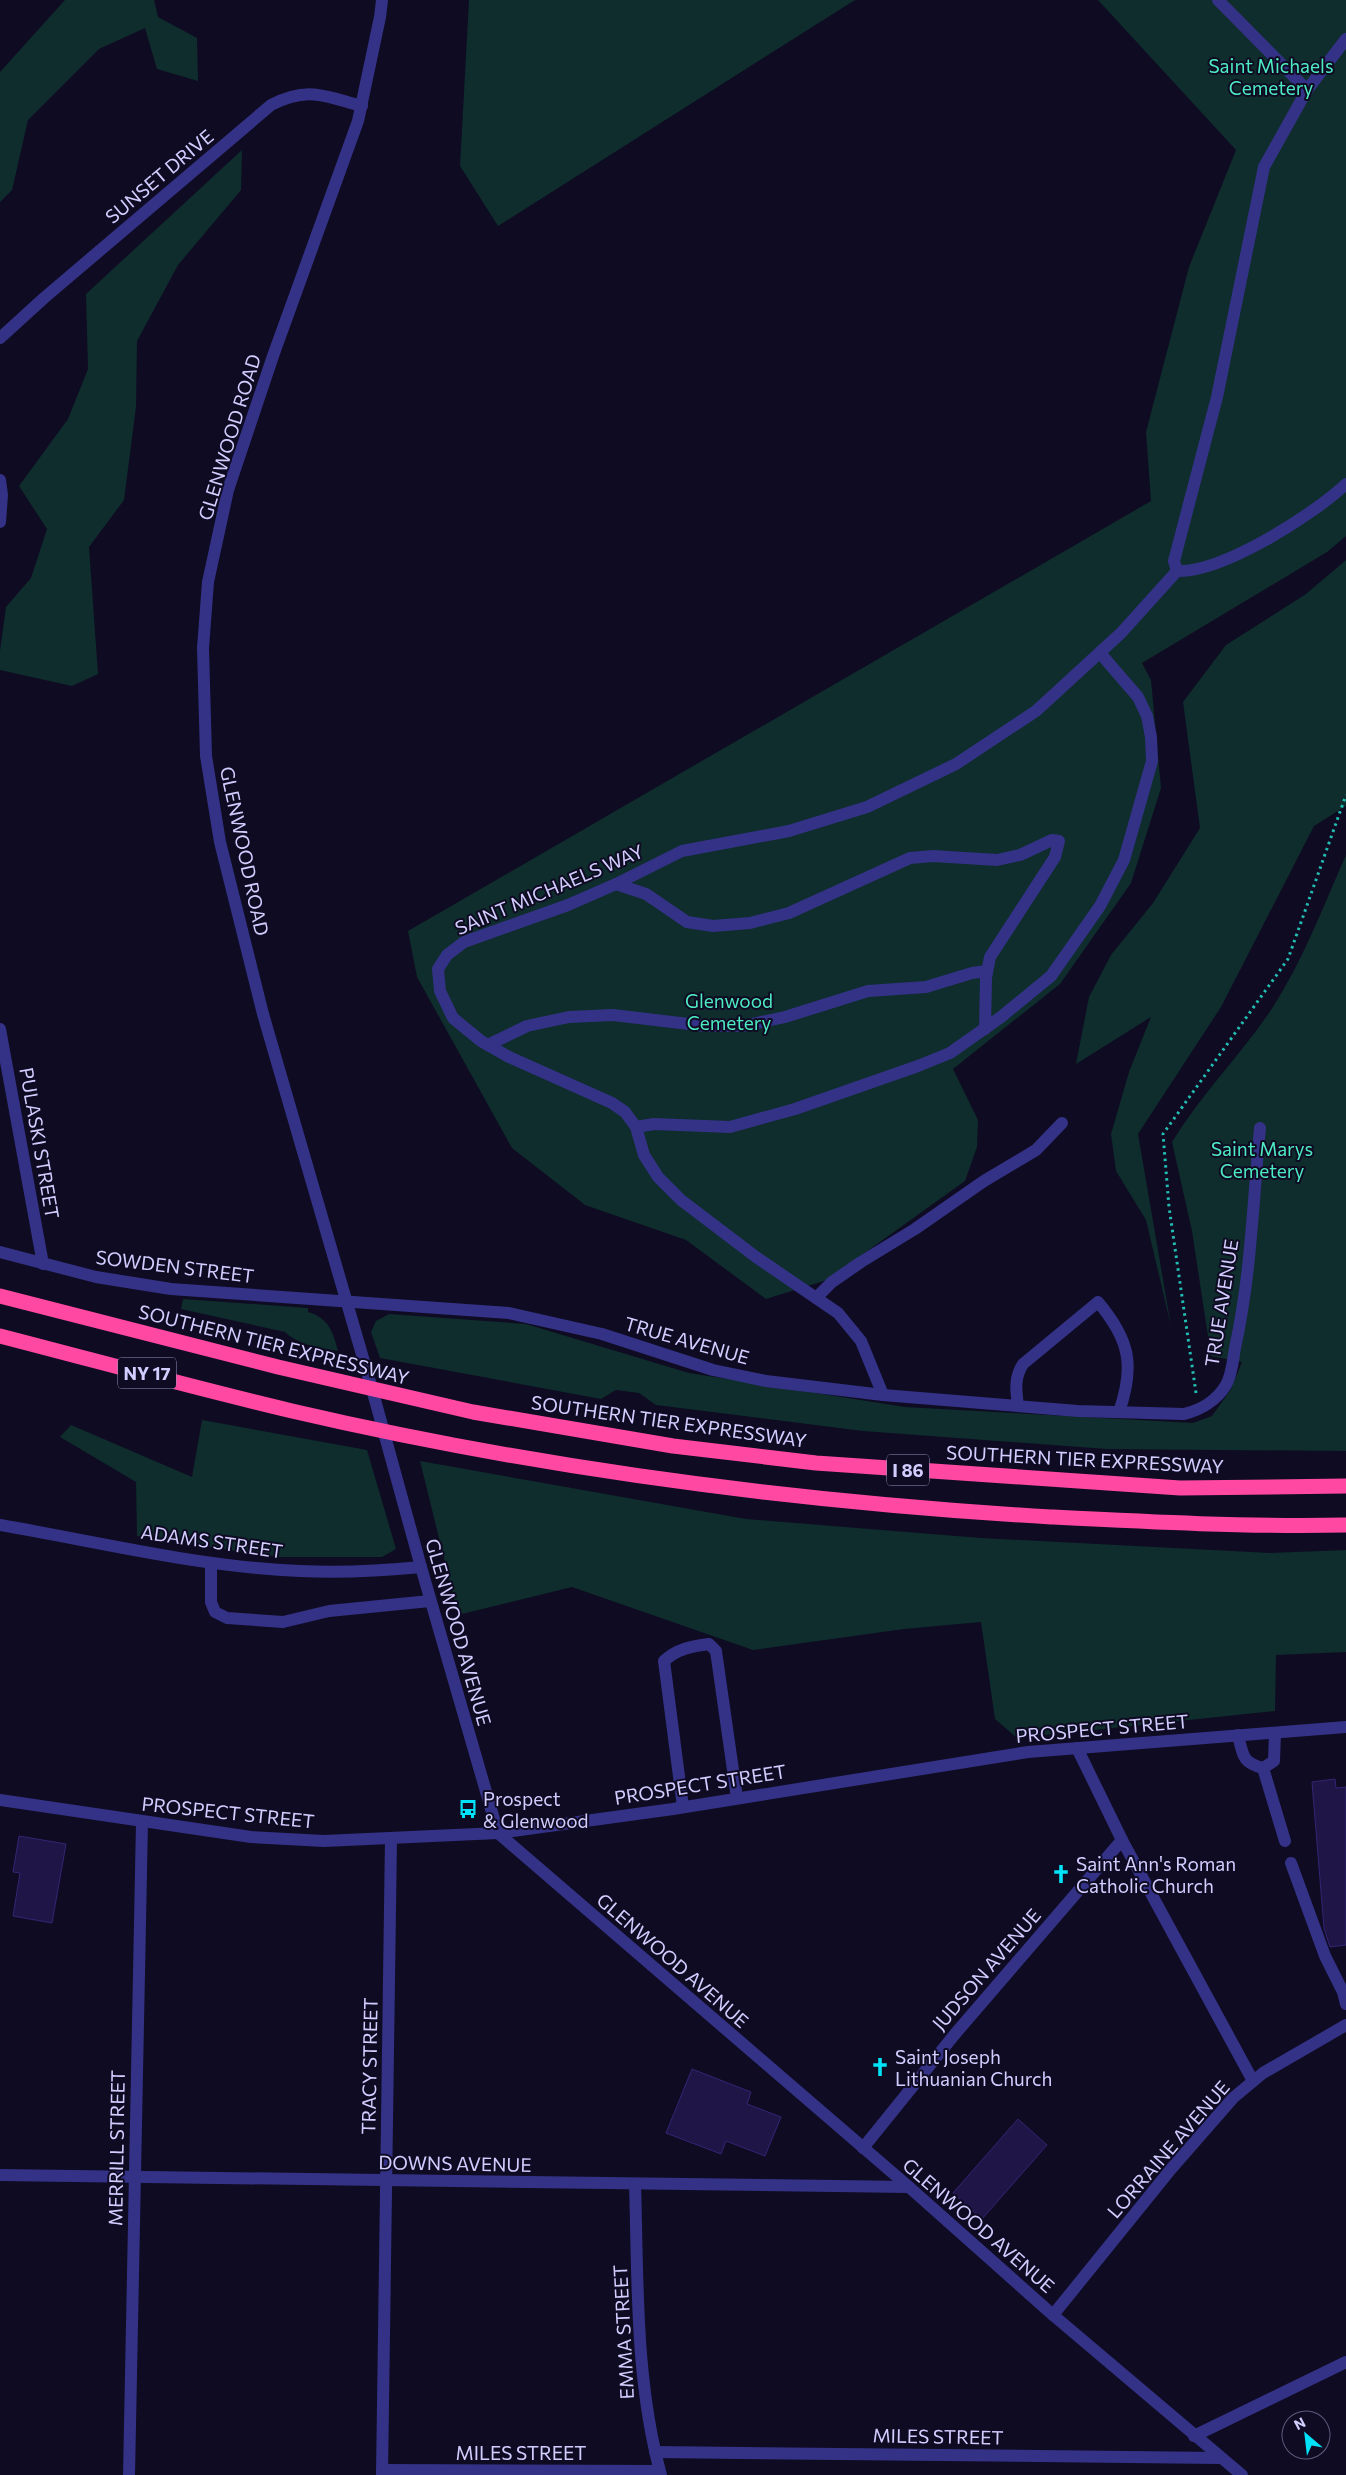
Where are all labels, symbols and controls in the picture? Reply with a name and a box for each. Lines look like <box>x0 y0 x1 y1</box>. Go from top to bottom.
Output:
park label: Saint Michaels Cemetery <box>1208 54 1334 99</box>
street label: SUNSET DRIVE <box>100 124 218 228</box>
street label: GLENWOOD ROAD <box>193 351 265 523</box>
street label: GLENWOOD ROAD <box>216 764 274 938</box>
street label: SAINT MICHAELS WAY <box>451 839 647 939</box>
park label: Glenwood Cemetery <box>685 989 773 1034</box>
street label: PULASKI STREET <box>15 1066 65 1220</box>
park label: Saint Marys Cemetery <box>1211 1137 1313 1182</box>
street label: TRUE AVENUE <box>1200 1238 1242 1368</box>
street label: SOWDEN STREET <box>94 1245 256 1287</box>
street label: SOUTHERN TIER EXPRESSWAY <box>136 1299 412 1389</box>
street label: TRUE AVENUE <box>622 1311 752 1369</box>
road number: NY 17 <box>118 1358 176 1389</box>
street label: SOUTHERN TIER EXPRESSWAY <box>530 1390 808 1452</box>
street label: SOUTHERN TIER EXPRESSWAY <box>946 1440 1224 1478</box>
road number: I 86 <box>887 1454 929 1486</box>
street label: ADAMS STREET <box>140 1520 284 1562</box>
street label: GLENWOOD AVENUE <box>421 1536 497 1728</box>
street label: PROSPECT STREET <box>1015 1709 1189 1747</box>
street label: PROSPECT STREET <box>612 1759 788 1809</box>
place label: Prospect & Glenwood <box>483 1787 589 1832</box>
street label: PROSPECT STREET <box>140 1791 316 1833</box>
bus stop icon: Prospect & Glenwood <box>457 1798 479 1820</box>
place label: Saint Ann's Roman Catholic Church <box>1076 1852 1236 1897</box>
church icon: Saint Ann's Roman Catholic Church <box>1050 1863 1072 1885</box>
street label: GLENWOOD AVENUE <box>592 1888 754 2032</box>
street label: JUDSON AVENUE <box>927 1904 1045 2034</box>
street label: TRACY STREET <box>356 1997 382 2135</box>
place label: Saint Joseph Lithuanian Church <box>895 2045 1052 2090</box>
church icon: Saint Joseph Lithuanian Church <box>869 2056 891 2078</box>
street label: MERRILL STREET <box>103 2070 129 2226</box>
street label: LORRAINE AVENUE <box>1102 2076 1234 2222</box>
street label: DOWNS AVENUE <box>378 2150 532 2176</box>
street label: GLENWOOD AVENUE <box>898 2153 1060 2297</box>
street label: EMMA STREET <box>608 2264 638 2400</box>
north arrow <box>1281 2410 1331 2460</box>
text: N <box>1291 2413 1308 2433</box>
street label: MILES STREET <box>872 2423 1004 2449</box>
street label: MILES STREET <box>456 2441 586 2464</box>

